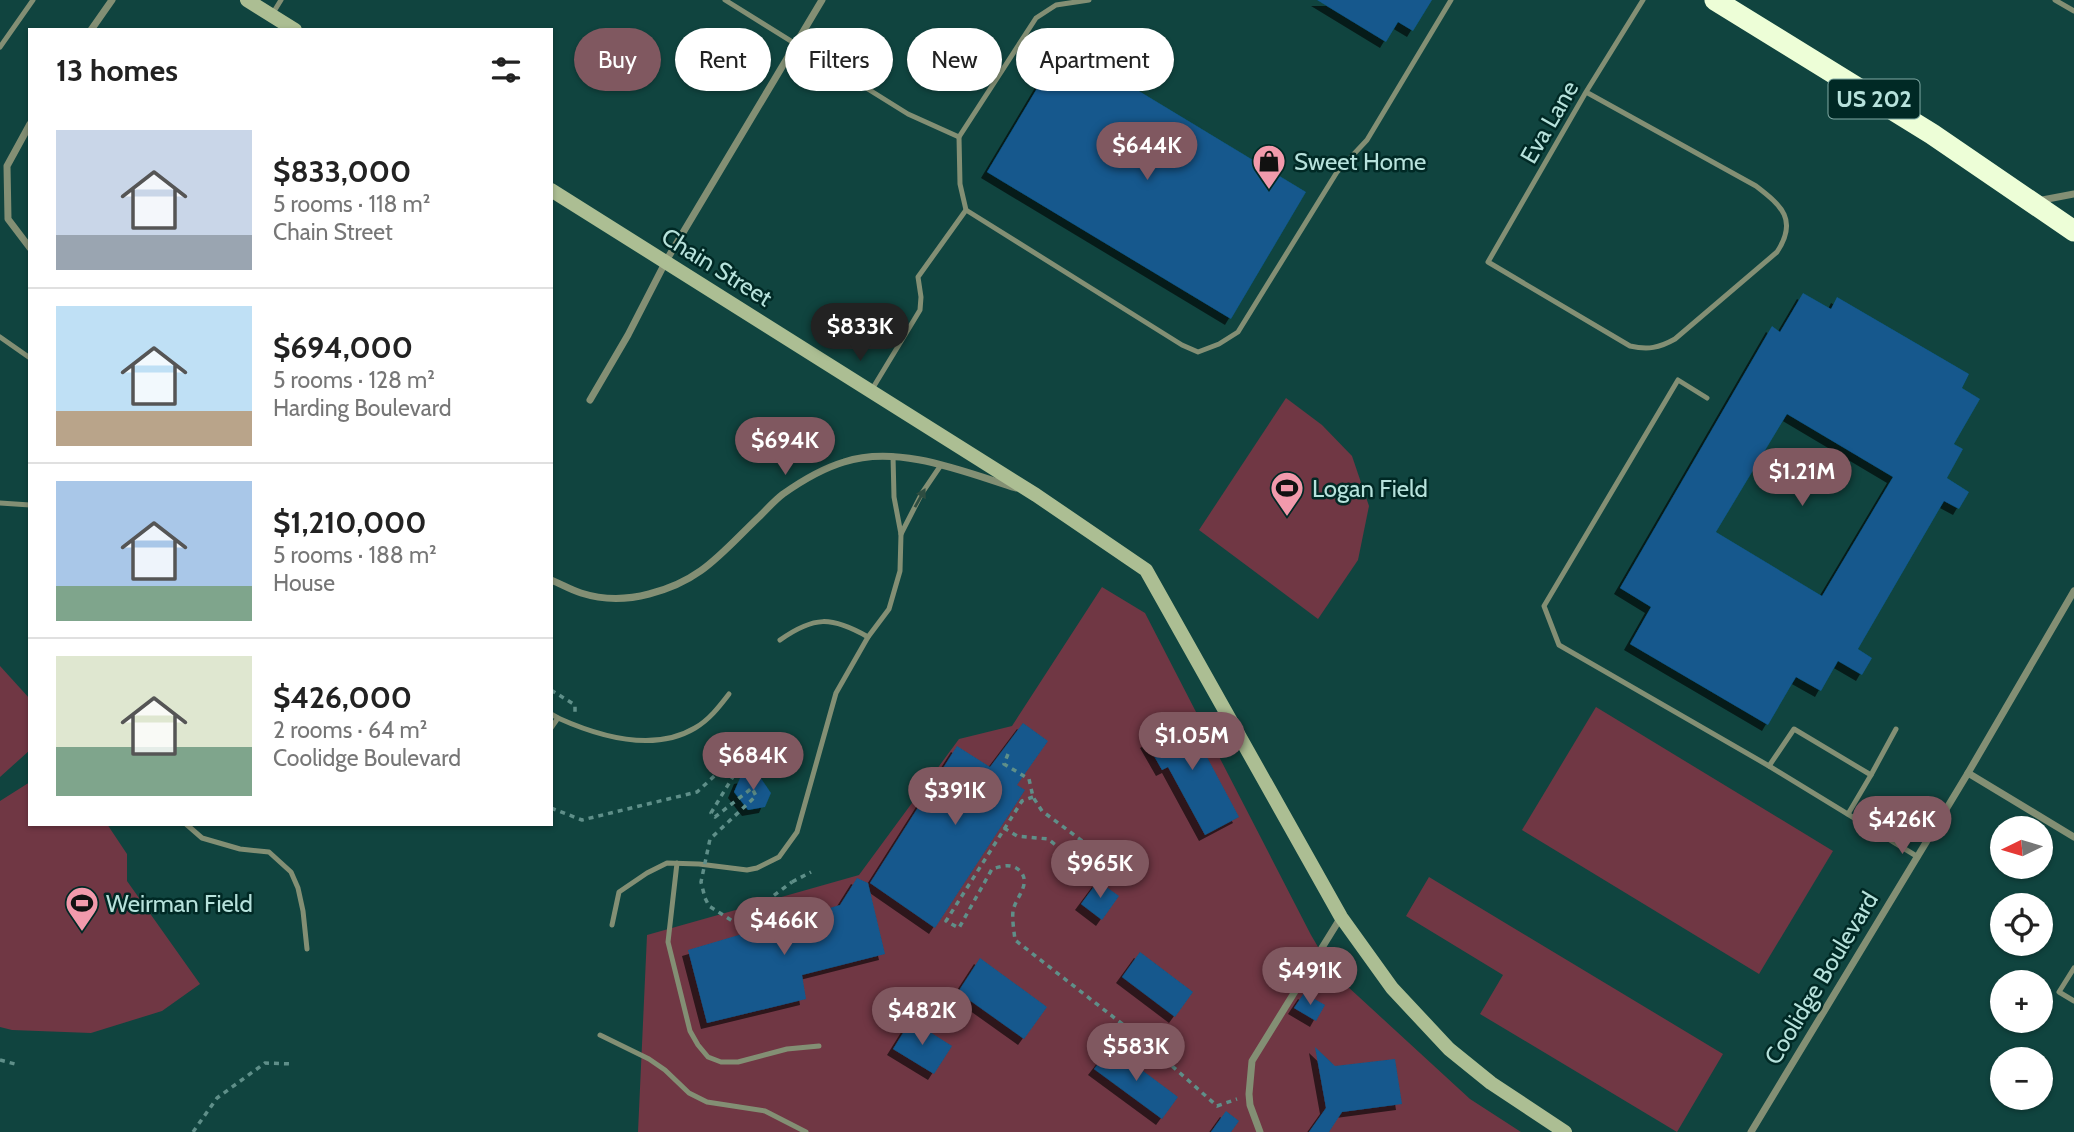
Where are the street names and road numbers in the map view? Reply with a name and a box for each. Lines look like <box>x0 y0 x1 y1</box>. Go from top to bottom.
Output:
street label: Eva Lane <box>1514 75 1584 169</box>
road number: US 202 <box>1828 80 1920 118</box>
street label: Chain Street <box>656 222 778 312</box>
street label: Coolidge Boulevard <box>1758 886 1884 1070</box>

